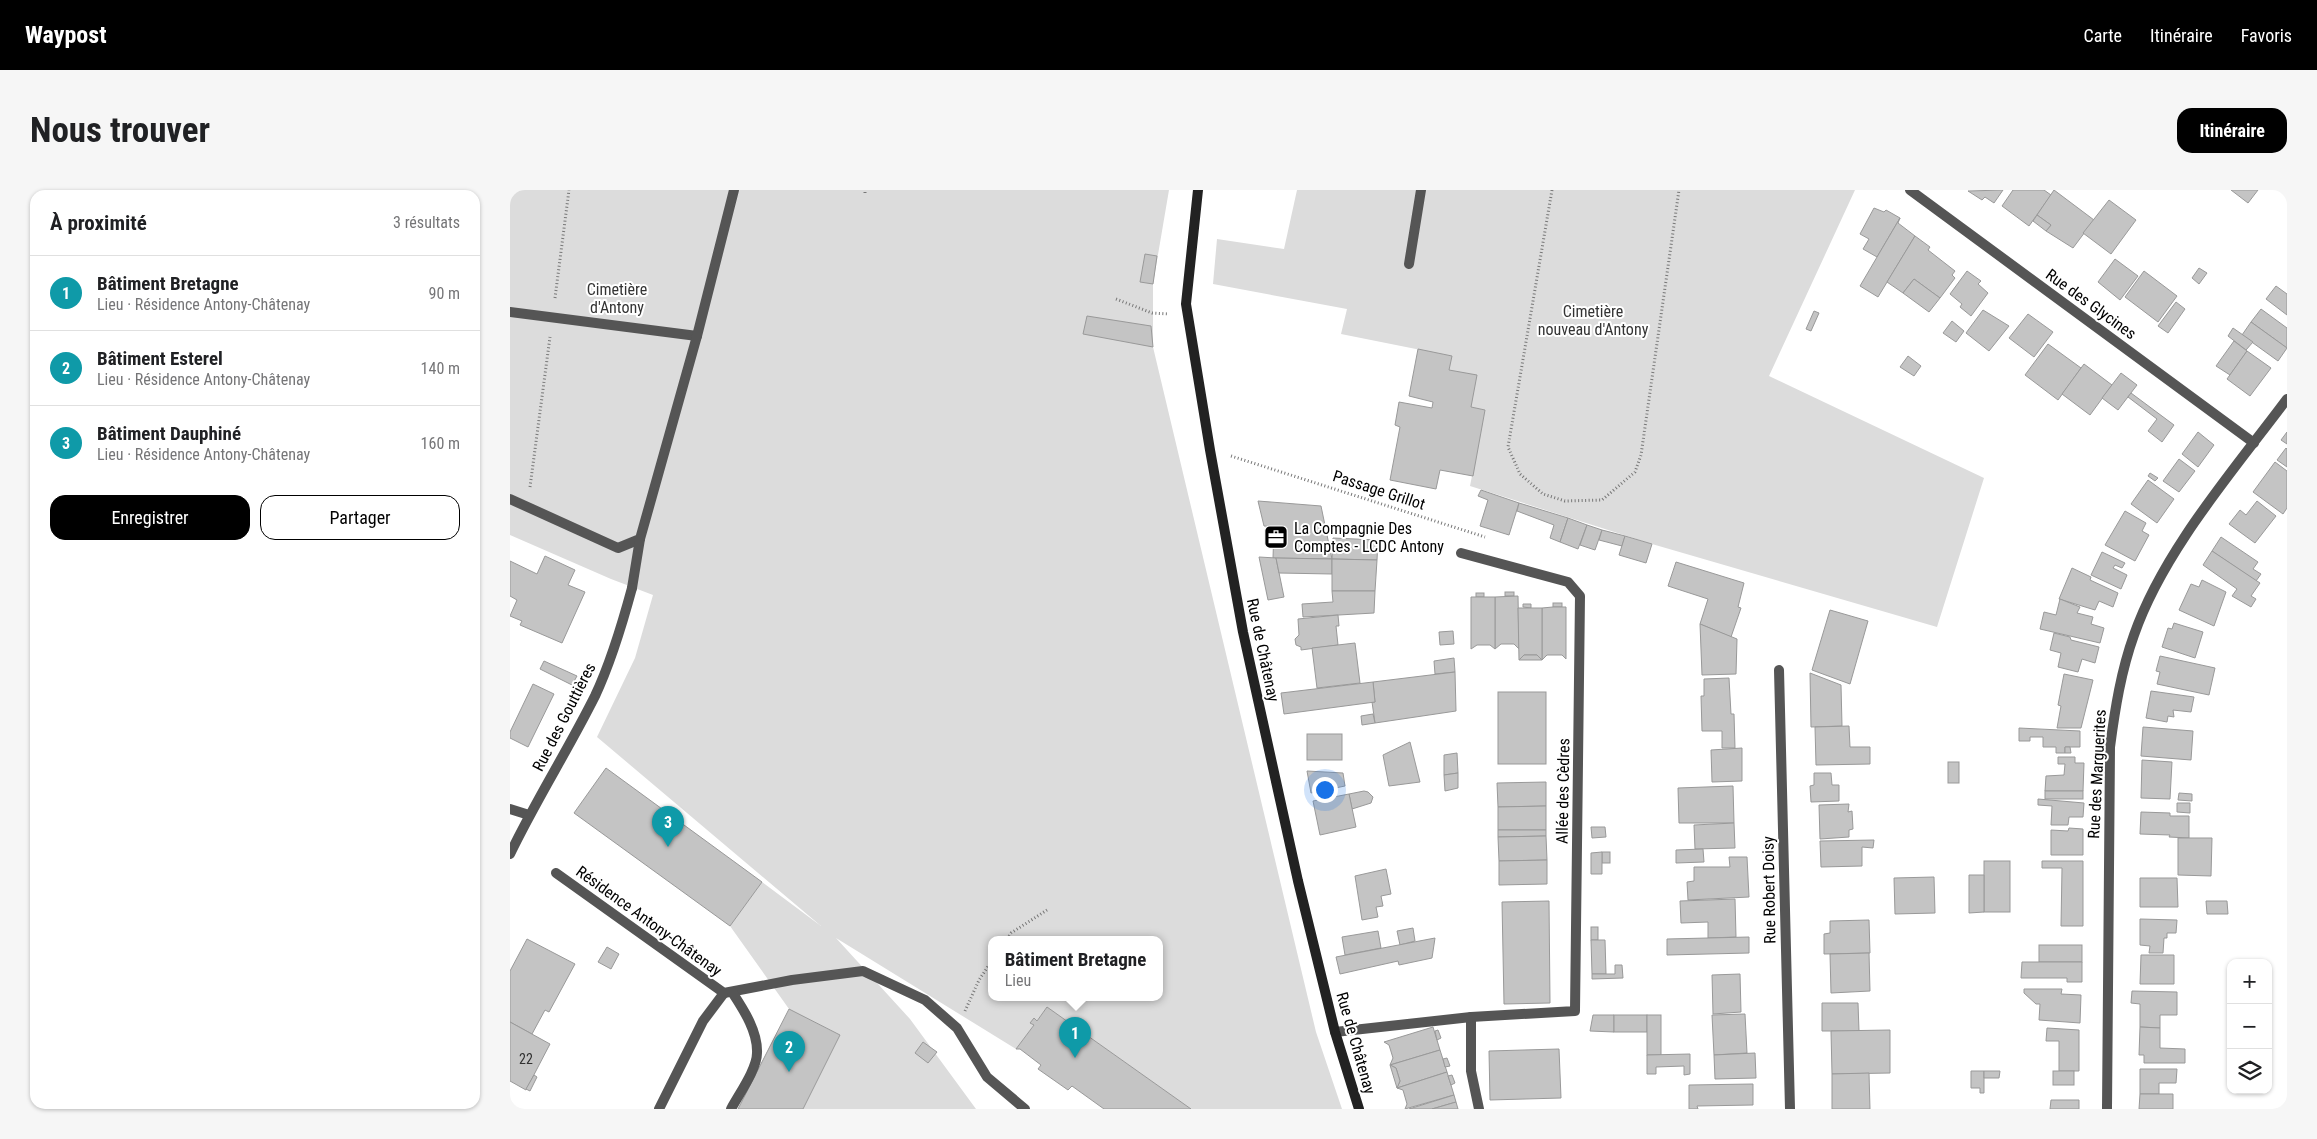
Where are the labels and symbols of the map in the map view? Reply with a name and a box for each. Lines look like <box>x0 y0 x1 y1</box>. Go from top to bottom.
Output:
street label: Rue des Glycines <box>2042 265 2140 343</box>
park label: Cimetière d'Antony <box>587 280 647 317</box>
park label: Cimetière nouveau d'Antony <box>1538 302 1649 339</box>
street label: Passage Grillot <box>1330 466 1428 514</box>
place label: La Compagnie Des Comptes - LCDC Antony <box>1294 519 1444 556</box>
office icon: La Compagnie Des Comptes - LCDC Antony <box>1263 524 1289 550</box>
street label: Rue de Châtenay <box>1243 597 1283 704</box>
street label: Rue des Gouttières <box>528 660 600 774</box>
street label: Rue des Marguerites <box>2084 709 2110 839</box>
street label: Allée des Cèdres <box>1553 738 1573 844</box>
your location <box>1312 777 1338 803</box>
pin: 3 <box>652 806 684 847</box>
street label: Rue Robert Doisy <box>1759 836 1779 944</box>
street label: Résidence Antony-Châtenay <box>572 862 726 980</box>
street label: Rue de Châtenay <box>1332 990 1380 1096</box>
pin: 1 <box>1059 1017 1091 1058</box>
pin: 2 <box>773 1031 805 1072</box>
house number: 22 <box>519 1051 533 1067</box>

